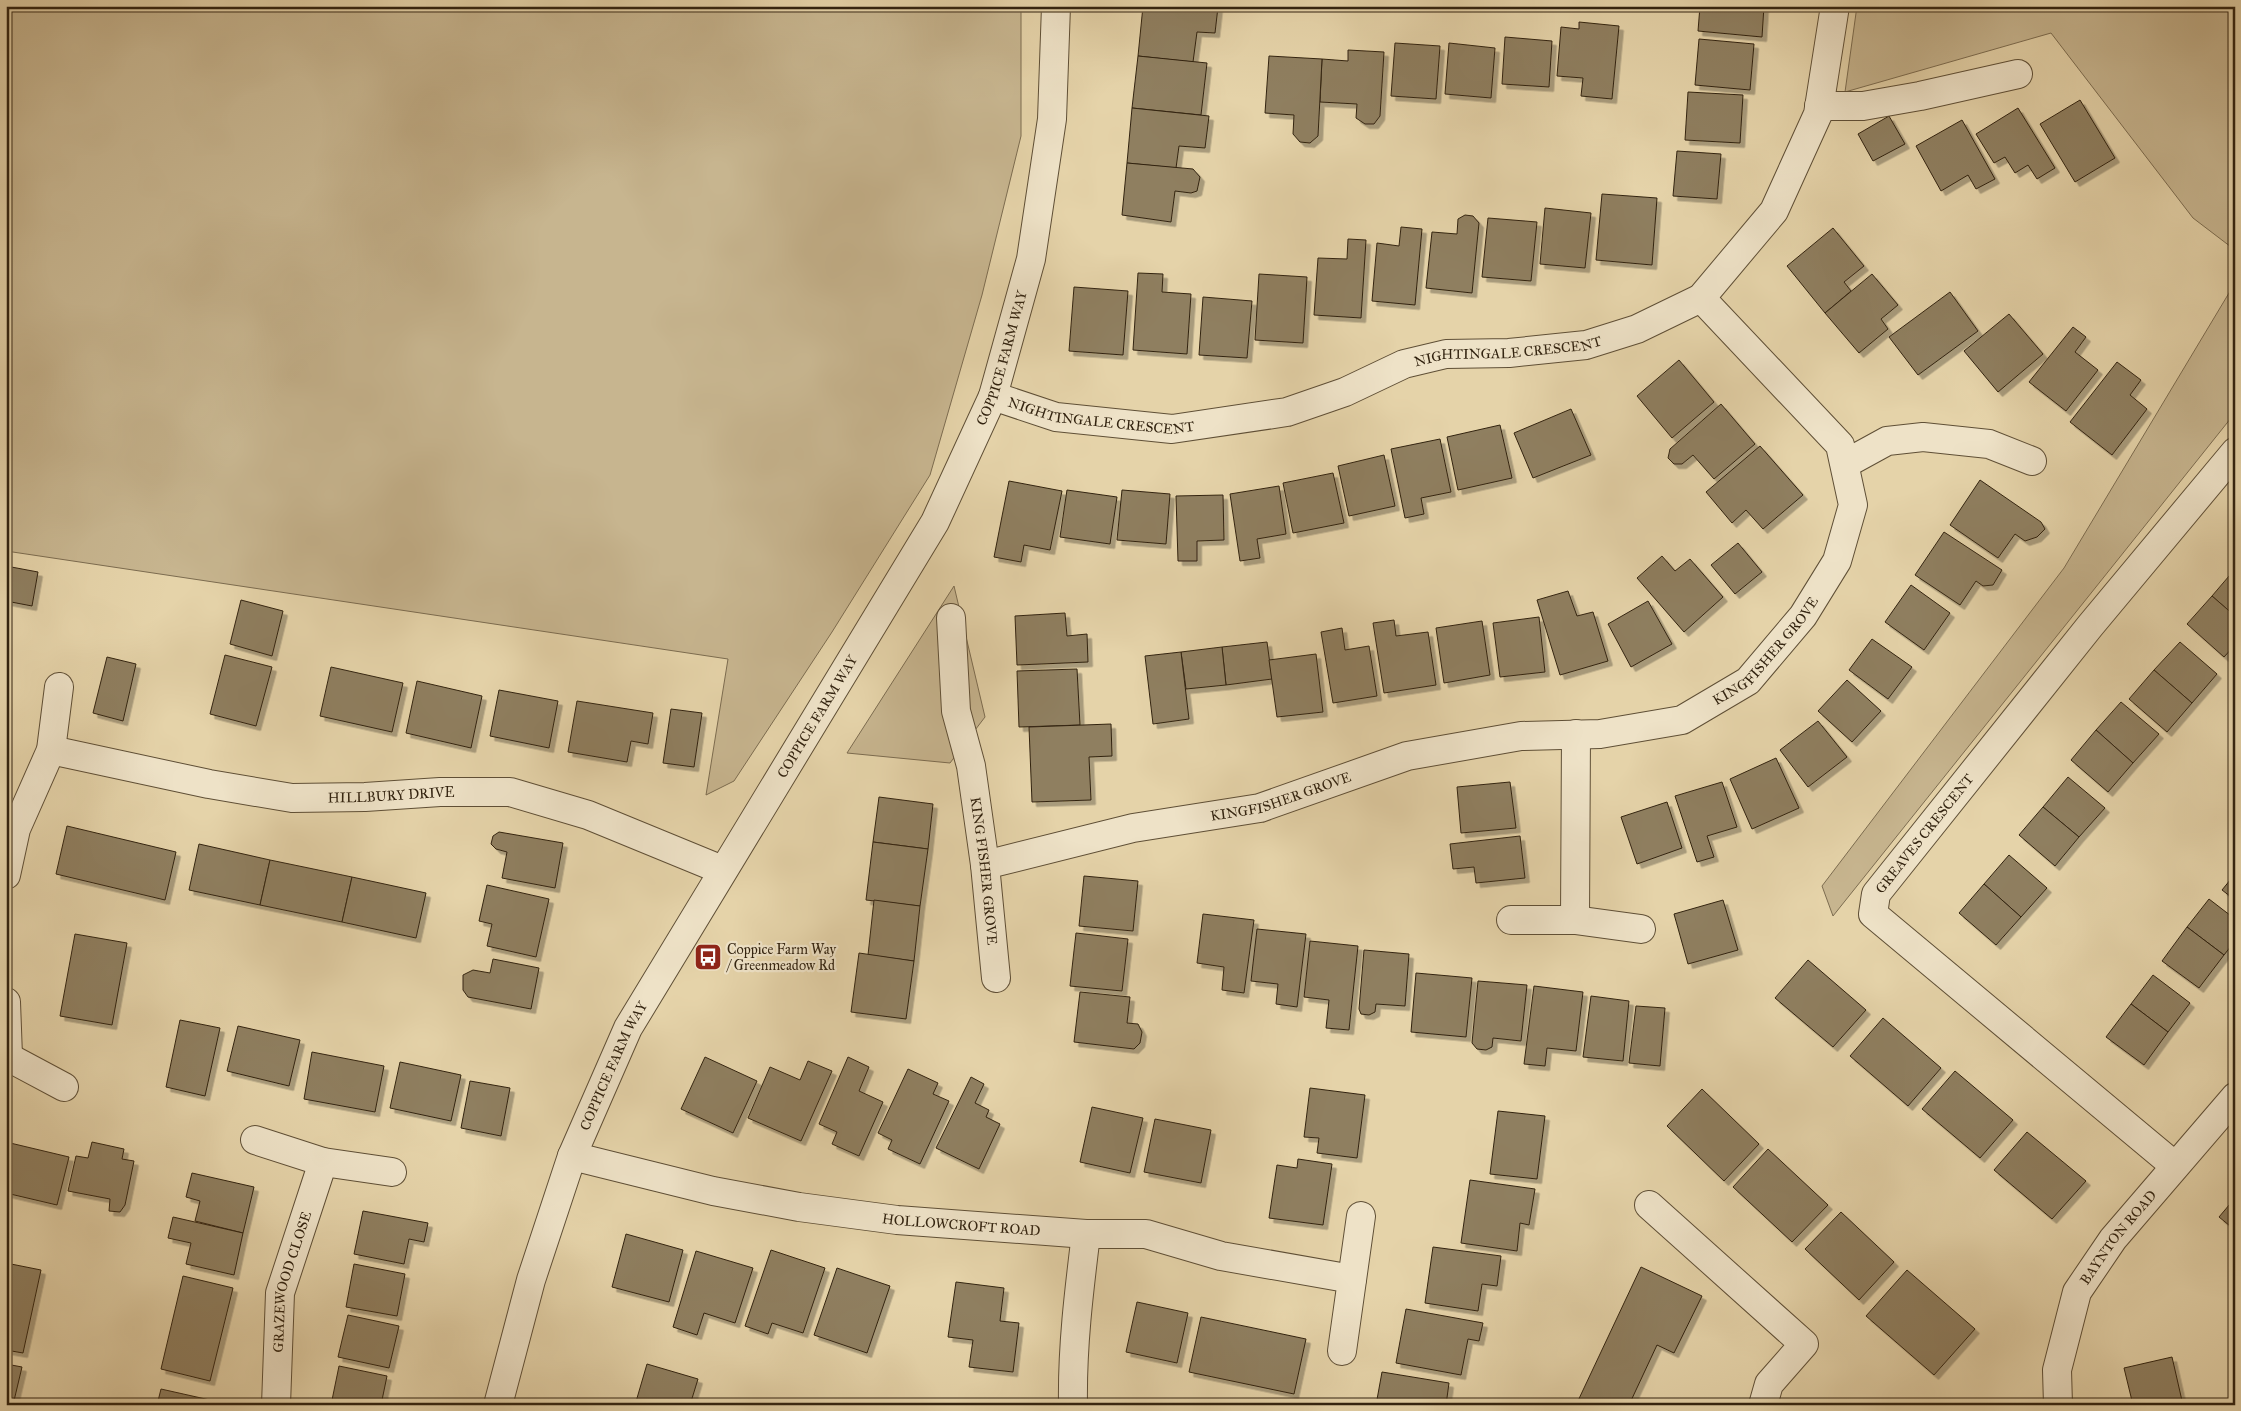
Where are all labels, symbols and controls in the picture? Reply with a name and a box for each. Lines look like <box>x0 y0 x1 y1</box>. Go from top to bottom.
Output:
street label: COPPICE FARM WAY <box>973 288 1031 428</box>
street label: NIGHTINGALE CRESCENT <box>1412 332 1604 370</box>
street label: NIGHTINGALE CRESCENT <box>1006 394 1196 438</box>
street label: KINGFISHER GROVE <box>1710 594 1822 709</box>
street label: COPPICE FARM WAY <box>774 651 862 781</box>
street label: KINGFISHER GROVE <box>1209 768 1353 825</box>
street label: GREAVES CRESCENT <box>1872 770 1978 897</box>
street label: HILLBURY DRIVE <box>328 784 455 807</box>
street label: KING FISHER GROVE <box>966 796 1001 946</box>
place label: Coppice Farm Way / Greenmeadow Rd <box>726 941 836 974</box>
bus stop icon: Coppice Farm Way / Greenmeadow Rd <box>693 942 723 972</box>
street label: COPPICE FARM WAY <box>576 998 652 1133</box>
street label: BAYNTON ROAD <box>2077 1187 2160 1288</box>
street label: GRAZEWOOD CLOSE <box>270 1209 315 1353</box>
street label: HOLLOWCROFT ROAD <box>881 1210 1041 1240</box>

